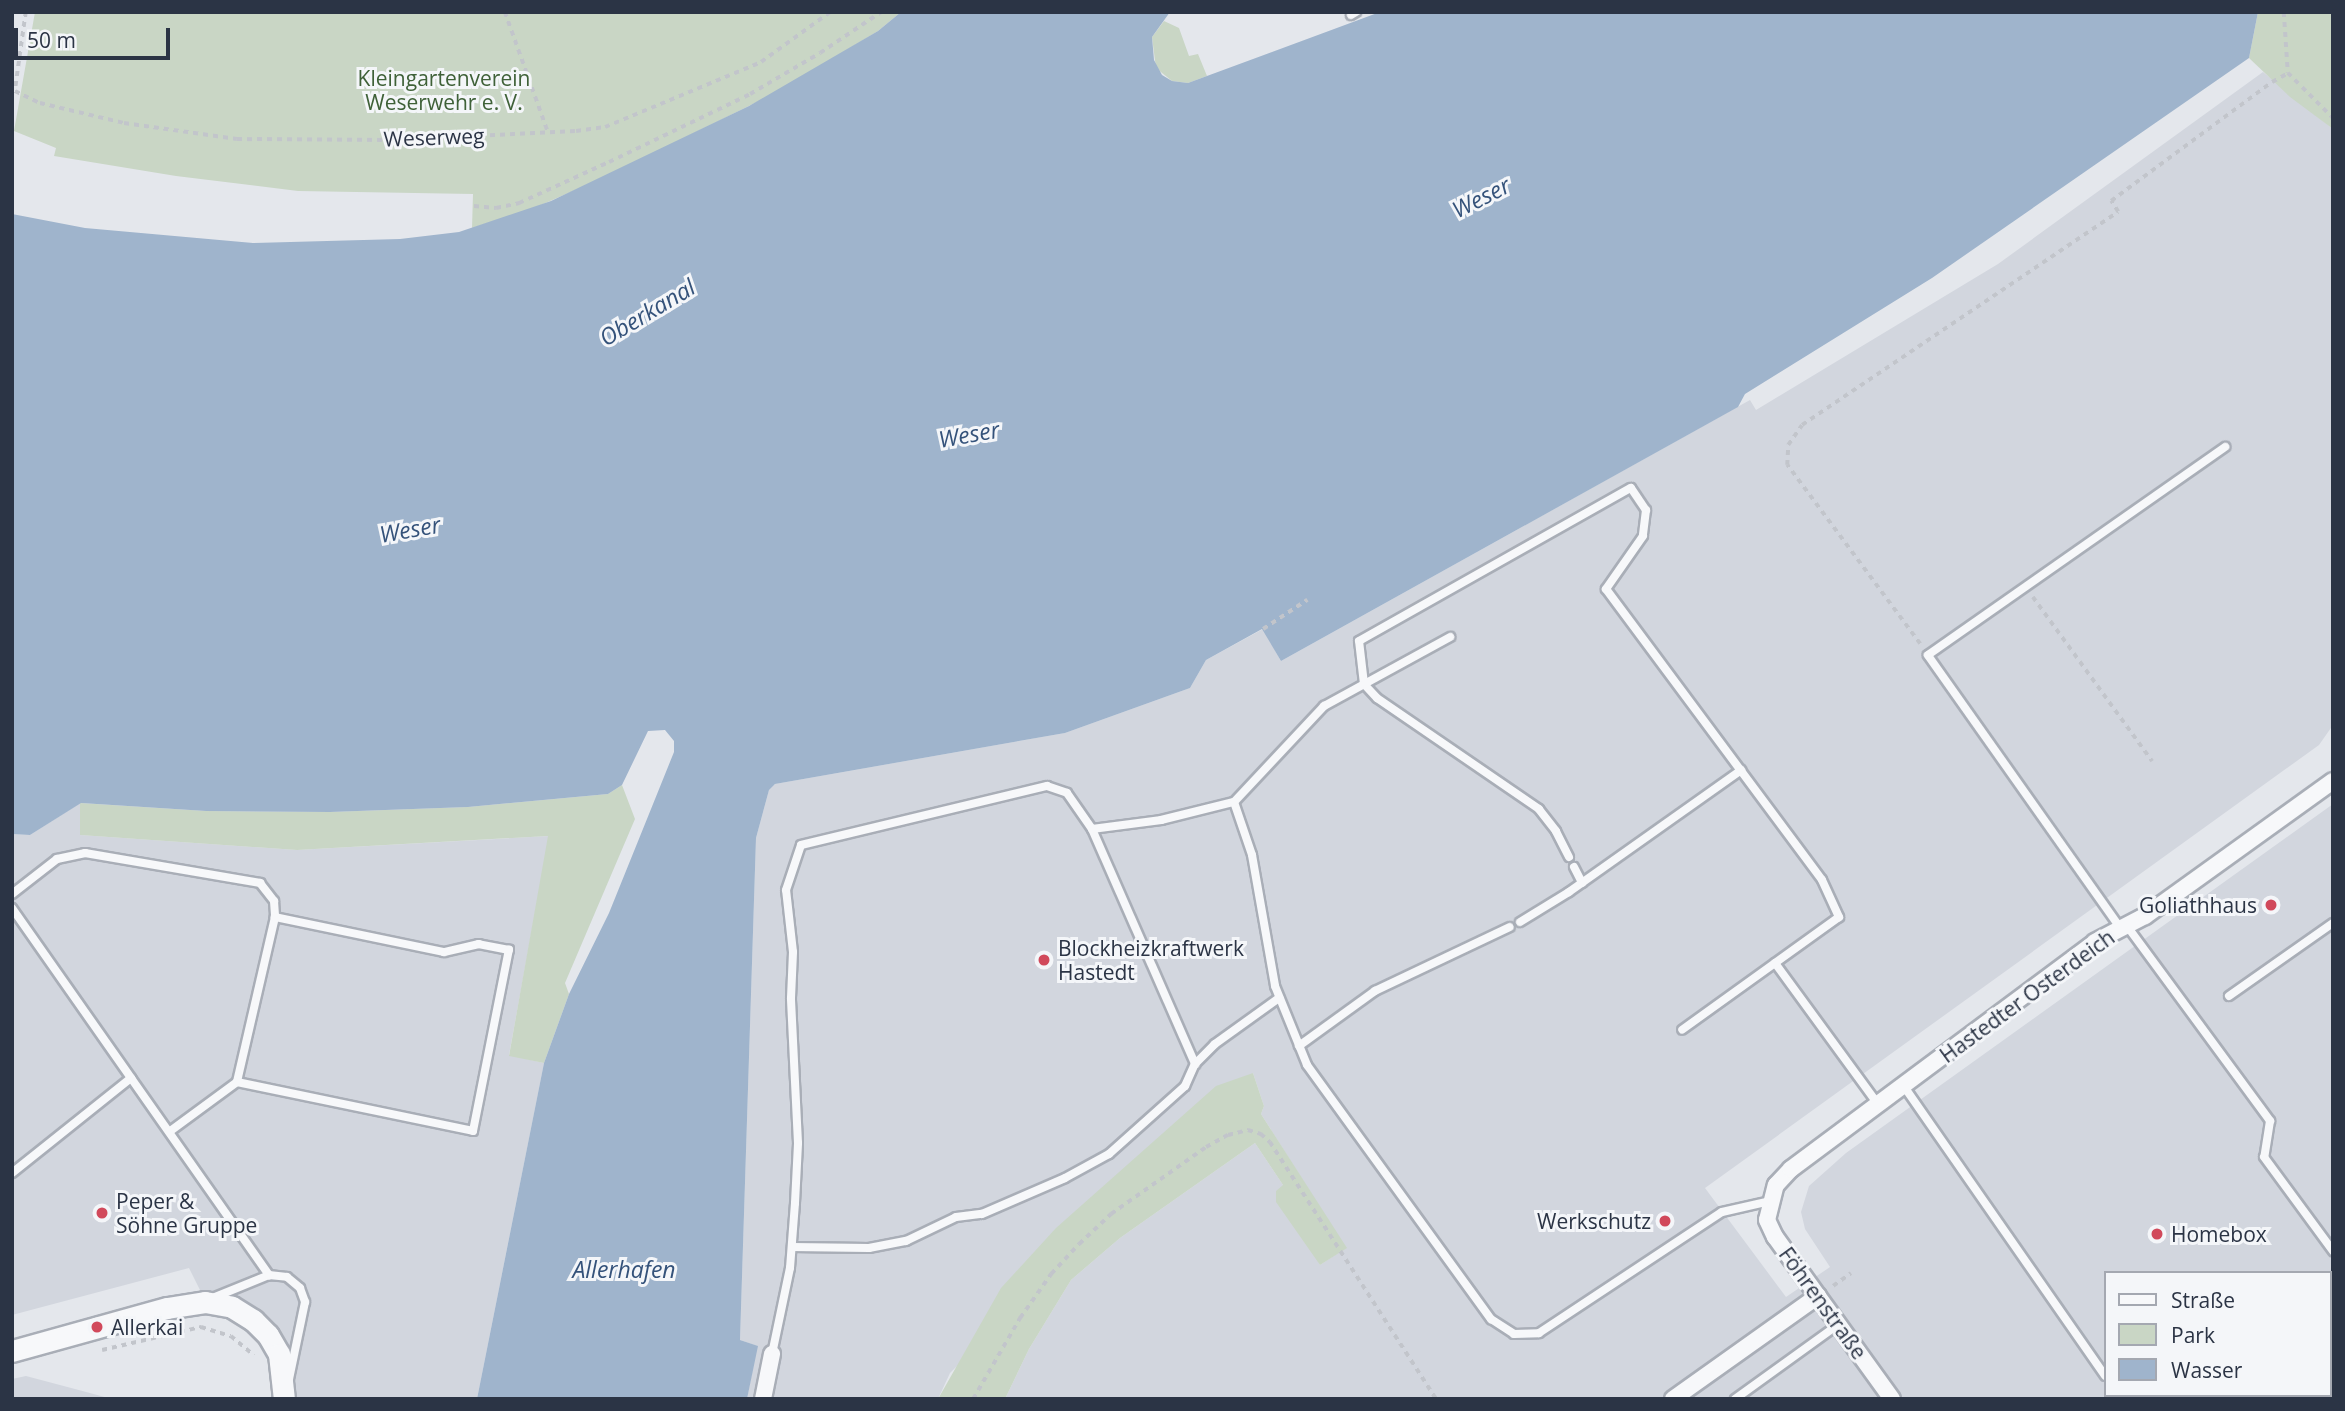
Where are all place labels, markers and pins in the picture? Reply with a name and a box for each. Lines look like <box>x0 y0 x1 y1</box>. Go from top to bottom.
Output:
place label: Goliathhaus <box>2139 892 2257 918</box>
marker: Goliathhaus <box>2263 897 2279 913</box>
place label: Blockheizkraftwerk Hastedt <box>1058 935 1244 985</box>
marker: Blockheizkraftwerk Hastedt <box>1036 952 1052 968</box>
place label: Peper & Söhne Gruppe <box>116 1188 257 1238</box>
marker: Peper & Söhne Gruppe <box>94 1205 110 1221</box>
place label: Werkschutz <box>1537 1208 1651 1234</box>
marker: Werkschutz <box>1657 1213 1673 1229</box>
place label: Homebox <box>2171 1221 2267 1247</box>
marker: Homebox <box>2149 1226 2165 1242</box>
place label: Allerkai <box>111 1314 183 1340</box>
marker: Allerkai <box>89 1319 105 1335</box>

